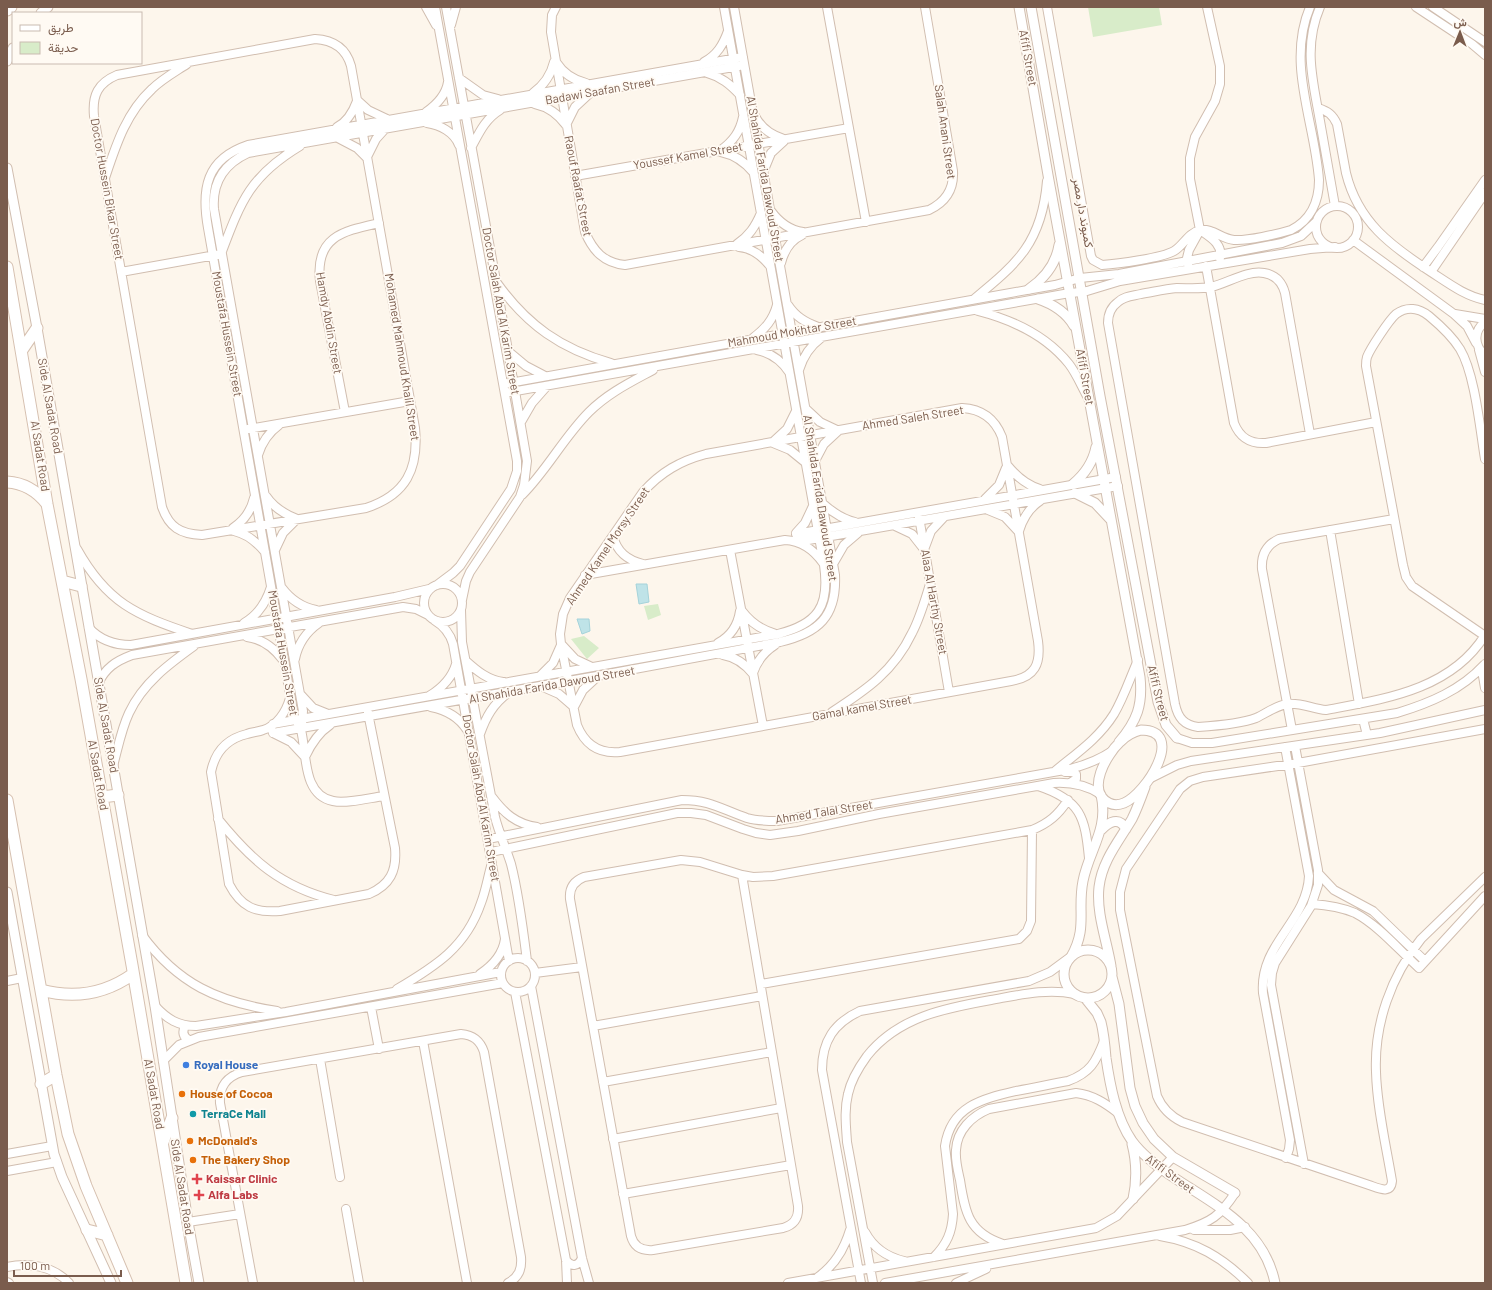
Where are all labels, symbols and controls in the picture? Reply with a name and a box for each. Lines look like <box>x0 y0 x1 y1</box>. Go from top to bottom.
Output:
legend <box>12 12 142 64</box>
north arrow <box>1440 12 1480 52</box>
text: ش <box>1453 15 1467 29</box>
text: طريق <box>48 20 74 36</box>
street label: Afifi Street <box>1017 28 1041 87</box>
text: حديقة <box>48 40 78 55</box>
street label: Badawi Saafan Street <box>544 73 656 107</box>
street label: Salah Anani Street <box>932 84 960 180</box>
street label: Al Shahida Farida Dawoud Street <box>744 95 787 263</box>
street label: Doctor Hussein Bikar Street <box>89 117 127 261</box>
street label: Raouf Raafat Street <box>562 134 596 237</box>
street label: Youssef Kamel Street <box>632 138 744 172</box>
street label: كمبوند دار مصر <box>1069 176 1097 249</box>
street label: Doctor Salah Abd Al Karim Street <box>480 226 524 396</box>
street label: Moustafa Hussein Street <box>210 270 246 398</box>
street label: Hamdy Abdin Street <box>314 271 346 375</box>
street label: Mohamed Mahmoud Khalil Street <box>383 272 423 442</box>
street label: Mahmoud Mokhtar Street <box>726 313 857 349</box>
street label: Afifi Street <box>1074 347 1098 406</box>
street label: Side Al Sadat Road <box>34 357 66 455</box>
street label: Ahmed Saleh Street <box>861 402 965 432</box>
street label: Al Shahida Farida Dawoud Street <box>801 414 841 582</box>
street label: Al Sadat Road <box>27 420 53 492</box>
street label: Ahmed Kamel Morsy Street <box>562 484 652 607</box>
street label: Alaa Al Harthy Street <box>919 548 951 656</box>
street label: Moustafa Hussein Street <box>266 589 302 717</box>
street label: Al Shahida Farida Dawoud Street <box>468 663 636 706</box>
street label: Afifi Street <box>1145 663 1173 722</box>
street label: Side Al Sadat Road <box>90 676 122 774</box>
street label: Gamal kamel Street <box>811 691 913 723</box>
street label: Doctor Salah Abd Al Karim Street <box>460 713 504 883</box>
street label: Al Sadat Road <box>85 739 111 811</box>
street label: Ahmed Talal Street <box>774 796 874 826</box>
street label: Al Sadat Road <box>142 1057 168 1130</box>
place label: Royal House <box>194 1057 259 1071</box>
marker: Royal House <box>181 1060 191 1070</box>
place label: House of Cocoa <box>190 1086 273 1100</box>
marker: House of Cocoa <box>177 1089 187 1099</box>
place label: TerraCe Mall <box>201 1106 266 1120</box>
marker: TerraCe Mall <box>188 1109 198 1119</box>
place label: McDonald's <box>198 1133 258 1147</box>
marker: McDonald's <box>185 1136 195 1146</box>
street label: Side Al Sadat Road <box>168 1138 197 1236</box>
street label: Afifi Street <box>1143 1151 1198 1196</box>
place label: The Bakery Shop <box>201 1152 290 1166</box>
marker: The Bakery Shop <box>188 1155 198 1165</box>
place label: Kaissar Clinic <box>206 1171 278 1185</box>
marker: Kaissar Clinic <box>191 1173 203 1185</box>
place label: Alfa Labs <box>208 1187 258 1201</box>
marker: Alfa Labs <box>193 1189 205 1201</box>
scale bar <box>14 1252 121 1278</box>
text: 100 m <box>20 1258 50 1272</box>

